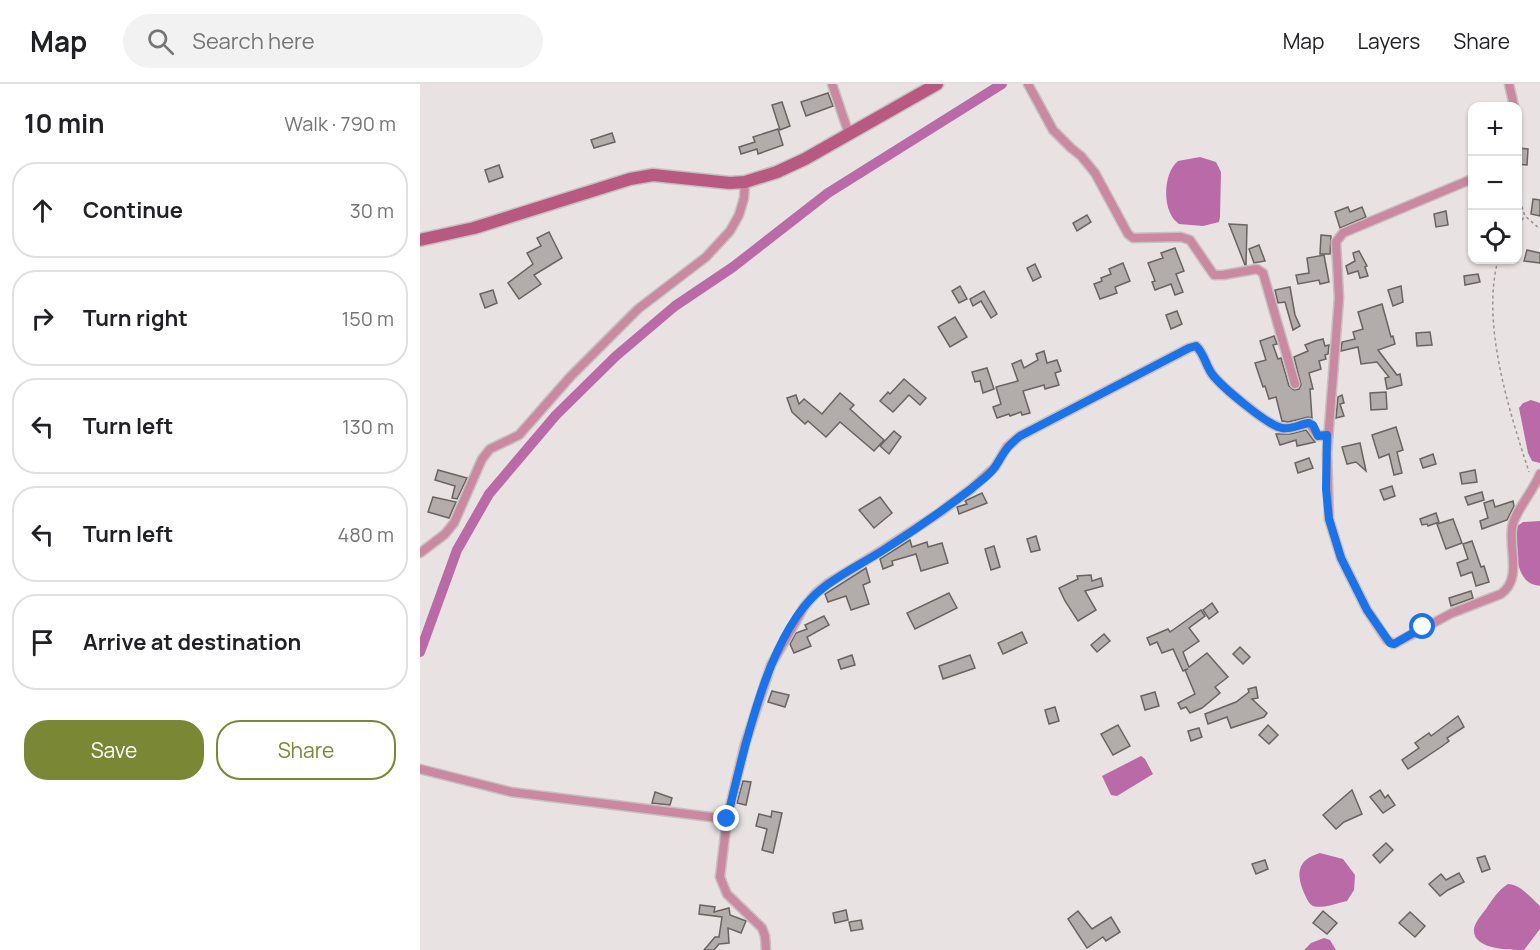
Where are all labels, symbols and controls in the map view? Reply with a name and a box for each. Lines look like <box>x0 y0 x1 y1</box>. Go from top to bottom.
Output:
search box <box>123 14 543 68</box>
text: Map <box>30 22 87 60</box>
icon: search <box>144 25 177 58</box>
text: Search here <box>192 26 315 56</box>
text: Map <box>1283 27 1324 55</box>
text: Layers <box>1357 27 1420 55</box>
text: Share <box>1453 27 1510 55</box>
map controls <box>1468 102 1522 264</box>
button: + <box>1468 102 1522 156</box>
text: 10 min <box>24 105 105 141</box>
text: Walk · 790 m <box>284 110 396 137</box>
button: − <box>1468 156 1522 210</box>
icon: ahead <box>26 194 59 227</box>
text: Continue <box>83 195 183 225</box>
text: 30 m <box>350 197 394 224</box>
button: locate <box>1468 210 1522 264</box>
icon: right <box>26 302 59 335</box>
text: Turn right <box>83 303 188 333</box>
text: 150 m <box>341 305 394 332</box>
icon: left <box>26 410 59 443</box>
text: Turn left <box>83 411 173 441</box>
text: 130 m <box>342 413 394 440</box>
icon: left <box>26 518 59 551</box>
text: Turn left <box>83 519 173 549</box>
text: 480 m <box>337 521 394 548</box>
route start <box>1409 613 1435 639</box>
icon: arrive <box>26 626 59 659</box>
text: Arrive at destination <box>83 627 301 657</box>
button: Save <box>24 720 204 780</box>
button: Share <box>216 720 396 780</box>
route end <box>713 805 739 831</box>

